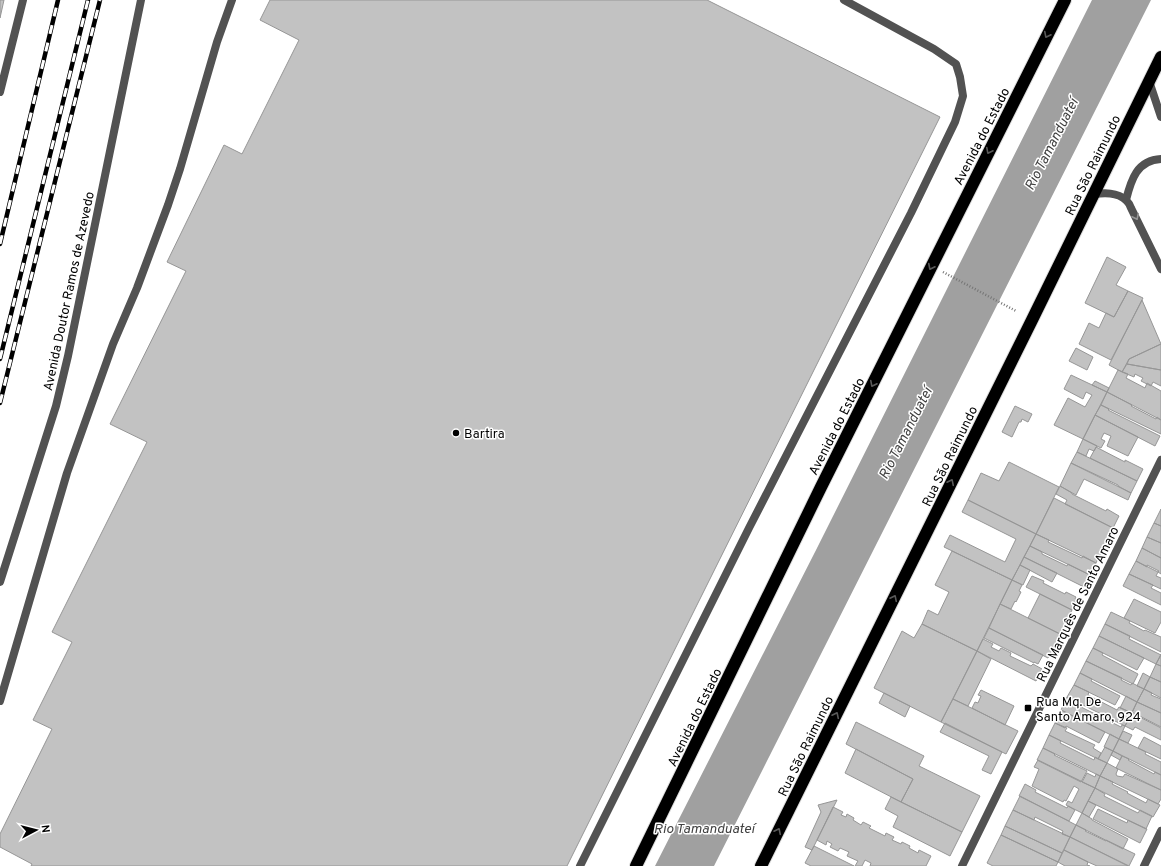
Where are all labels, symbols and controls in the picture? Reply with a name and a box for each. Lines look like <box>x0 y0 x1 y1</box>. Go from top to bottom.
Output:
one-way arrow <box>1045 31 1052 38</box>
street label: Avenida do Estado <box>951 86 1014 188</box>
water label: Rio Tamanduateí <box>1022 93 1084 193</box>
street label: Rua São Raimundo <box>1063 113 1125 219</box>
one-way arrow <box>986 147 994 154</box>
street label: Avenida Doutor Ramos de Azevedo <box>41 190 99 393</box>
one-way arrow <box>1131 212 1139 220</box>
one-way arrow <box>928 263 936 271</box>
street label: Avenida do Estado <box>806 376 869 478</box>
one-way arrow <box>870 379 878 387</box>
water label: Rio Tamanduateí <box>876 382 938 482</box>
street label: Rua São Raimundo <box>920 404 982 510</box>
place label: Bartira <box>464 427 505 443</box>
marker: Bartira <box>451 428 461 438</box>
one-way arrow <box>947 479 954 486</box>
street label: Rua Marquês de Santo Amaro <box>1034 524 1124 685</box>
one-way arrow <box>889 595 896 602</box>
street label: Avenida do Estado <box>665 666 726 770</box>
street label: Rua São Raimundo <box>776 694 838 800</box>
place label: Rua Mq. De Santo Amaro, 924 <box>1036 695 1141 726</box>
marker: Rua Mq. De Santo Amaro, 924 <box>1023 703 1033 713</box>
one-way arrow <box>831 711 839 719</box>
north arrow <box>16 810 56 850</box>
water label: Rio Tamanduateí <box>654 821 758 838</box>
text: N <box>38 824 52 834</box>
one-way arrow <box>773 828 781 835</box>

